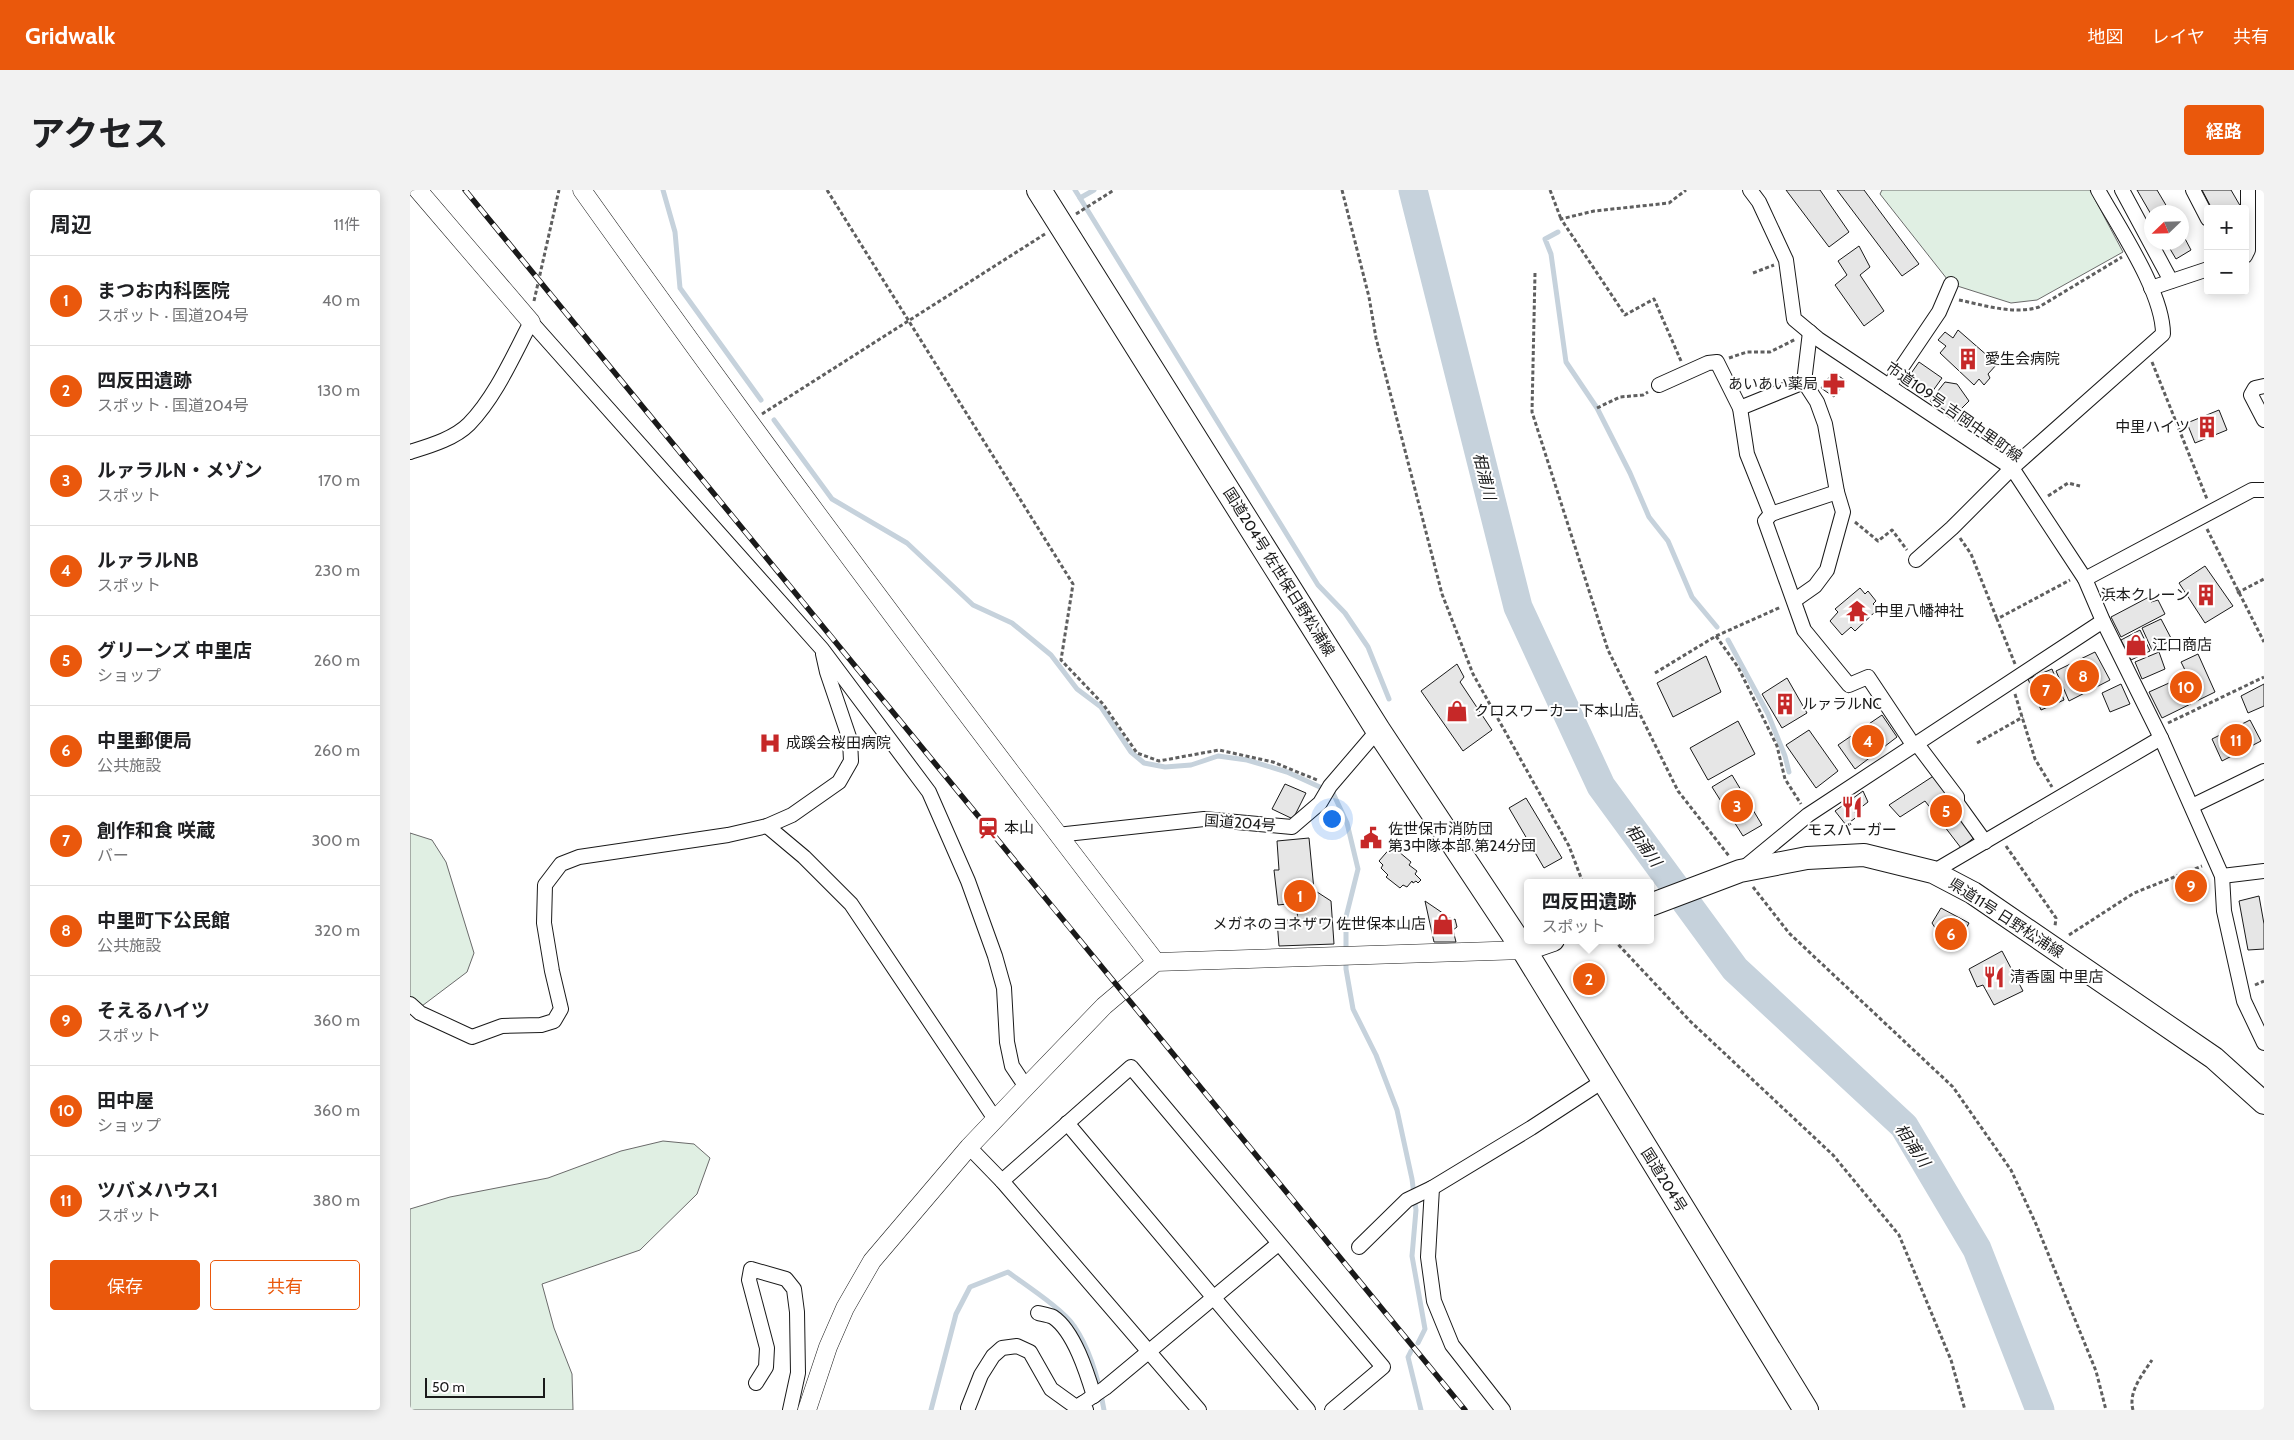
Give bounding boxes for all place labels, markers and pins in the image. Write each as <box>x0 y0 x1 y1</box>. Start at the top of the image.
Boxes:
building icon: 愛生会病院 <box>1955 346 1981 372</box>
place label: 愛生会病院 <box>1985 350 2060 368</box>
pharmacy icon: あいあい薬局 <box>1821 371 1847 397</box>
place label: あいあい薬局 <box>1728 375 1818 393</box>
building icon: 中里ハイツ <box>2194 414 2220 440</box>
place label: 中里ハイツ <box>2115 418 2190 436</box>
building icon: 浜本クレーン <box>2193 582 2219 608</box>
place label: 浜本クレーン <box>2101 586 2190 604</box>
temple icon: 中里八幡神社 <box>1844 598 1870 624</box>
place label: 中里八幡神社 <box>1874 602 1964 620</box>
shop icon: 江口商店 <box>2123 632 2149 658</box>
place label: 江口商店 <box>2152 636 2212 654</box>
pin: 8 <box>2067 657 2099 695</box>
pin: 10 <box>2170 668 2202 706</box>
pin: 7 <box>2030 671 2062 709</box>
building icon: ルァラルNC <box>1772 691 1798 717</box>
place label: ルァラルNC <box>1802 695 1882 713</box>
shop icon: クロスワーカー下本山店 <box>1444 698 1470 724</box>
place label: クロスワーカー下本山店 <box>1474 702 1639 720</box>
pin: 11 <box>2220 721 2252 759</box>
pin: 4 <box>1852 722 1884 760</box>
hospital icon: 成蹊会桜田病院 <box>757 730 783 756</box>
place label: 成蹊会桜田病院 <box>786 734 891 752</box>
pin: 3 <box>1721 787 1753 825</box>
pin: 5 <box>1930 792 1962 830</box>
restaurant icon: モスバーガー <box>1839 794 1865 820</box>
station icon: 本山 <box>975 815 1001 841</box>
place label: 本山 <box>1004 819 1034 837</box>
place label: 佐世保市消防団 第3中隊本部 第24分団 <box>1388 820 1536 855</box>
place label: モスバーガー <box>1807 821 1897 839</box>
public building icon: 佐世保市消防団 第3中隊本部 第24分団 <box>1358 825 1384 851</box>
pin: 9 <box>2175 867 2207 905</box>
pin: 1 <box>1284 877 1316 915</box>
shop icon: メガネのヨネザワ 佐世保本山店 <box>1430 911 1456 937</box>
place label: メガネのヨネザワ 佐世保本山店 <box>1213 915 1426 933</box>
pin: 6 <box>1935 915 1967 953</box>
pin: 2 <box>1573 960 1605 998</box>
restaurant icon: 清香園 中里店 <box>1981 964 2007 990</box>
place label: 清香園 中里店 <box>2010 968 2103 986</box>

